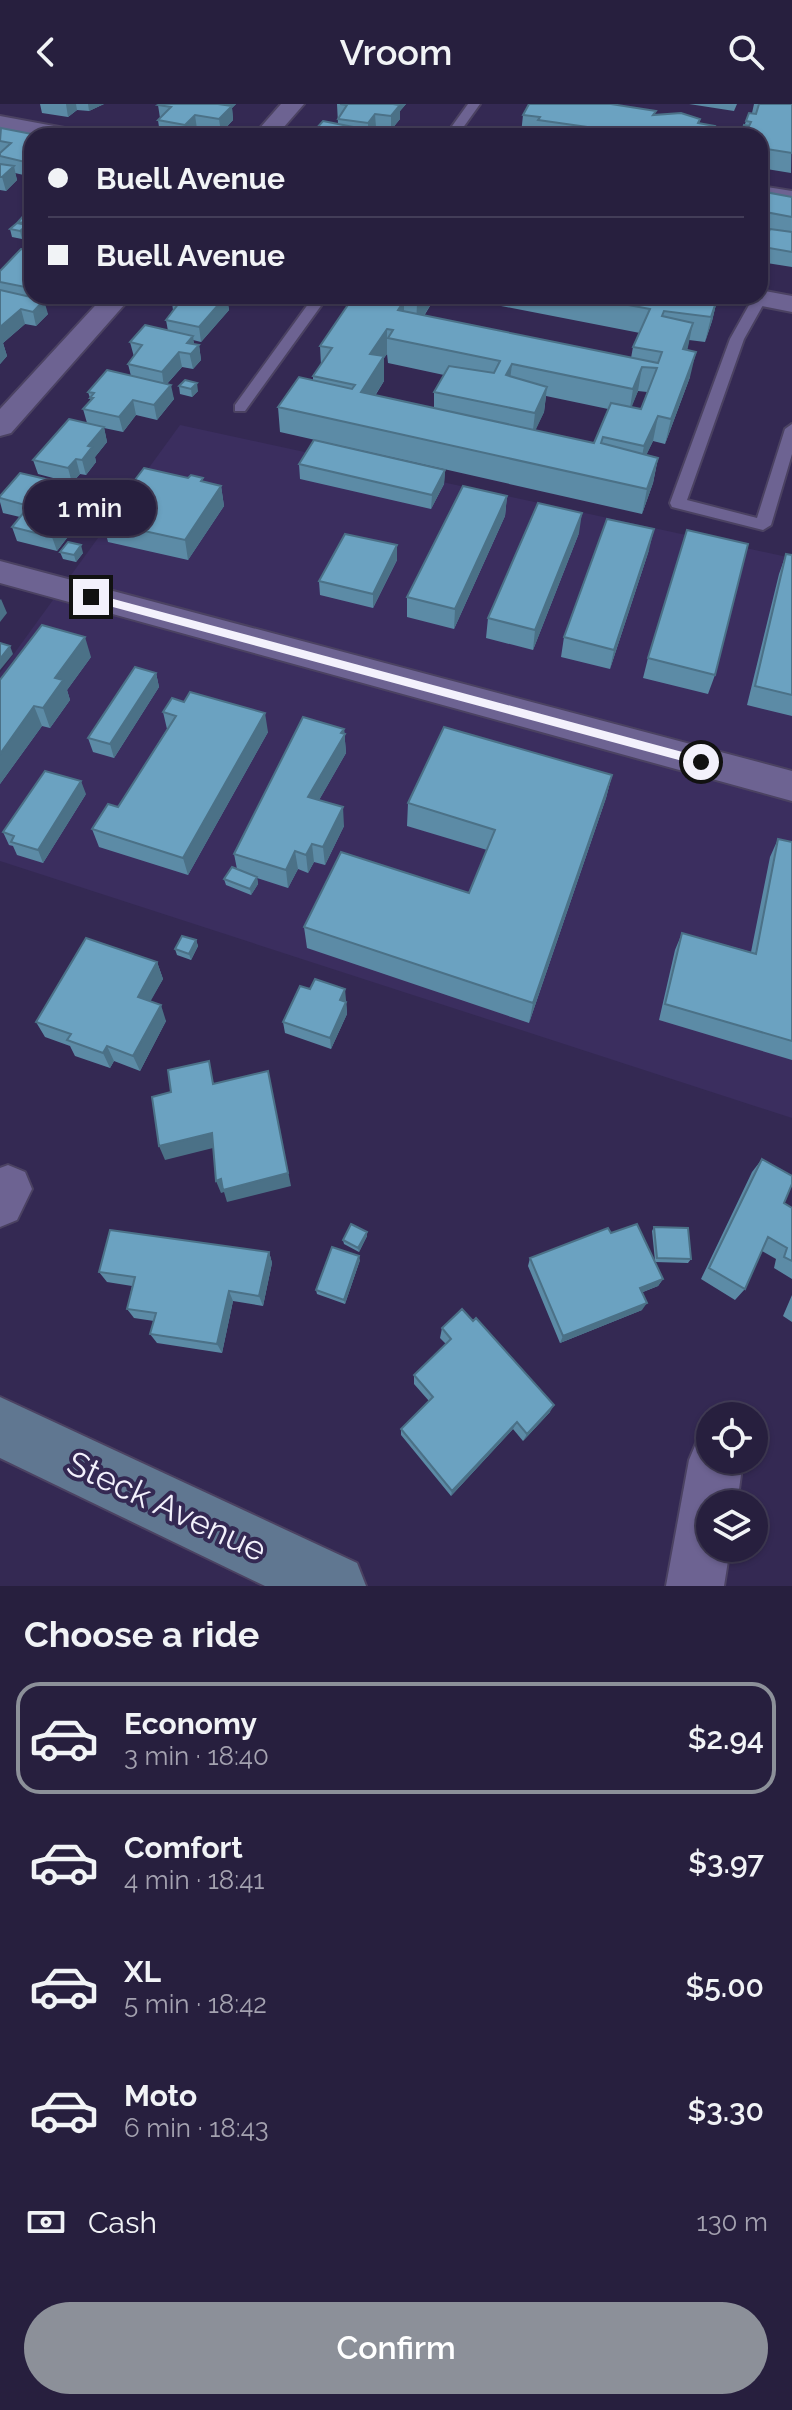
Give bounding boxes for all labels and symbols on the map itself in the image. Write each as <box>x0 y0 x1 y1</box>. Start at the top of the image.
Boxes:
callout: 1 min <box>25 481 157 537</box>
route end <box>73 579 109 615</box>
route start <box>683 744 719 780</box>
street label: Steck Avenue <box>61 1442 273 1570</box>

